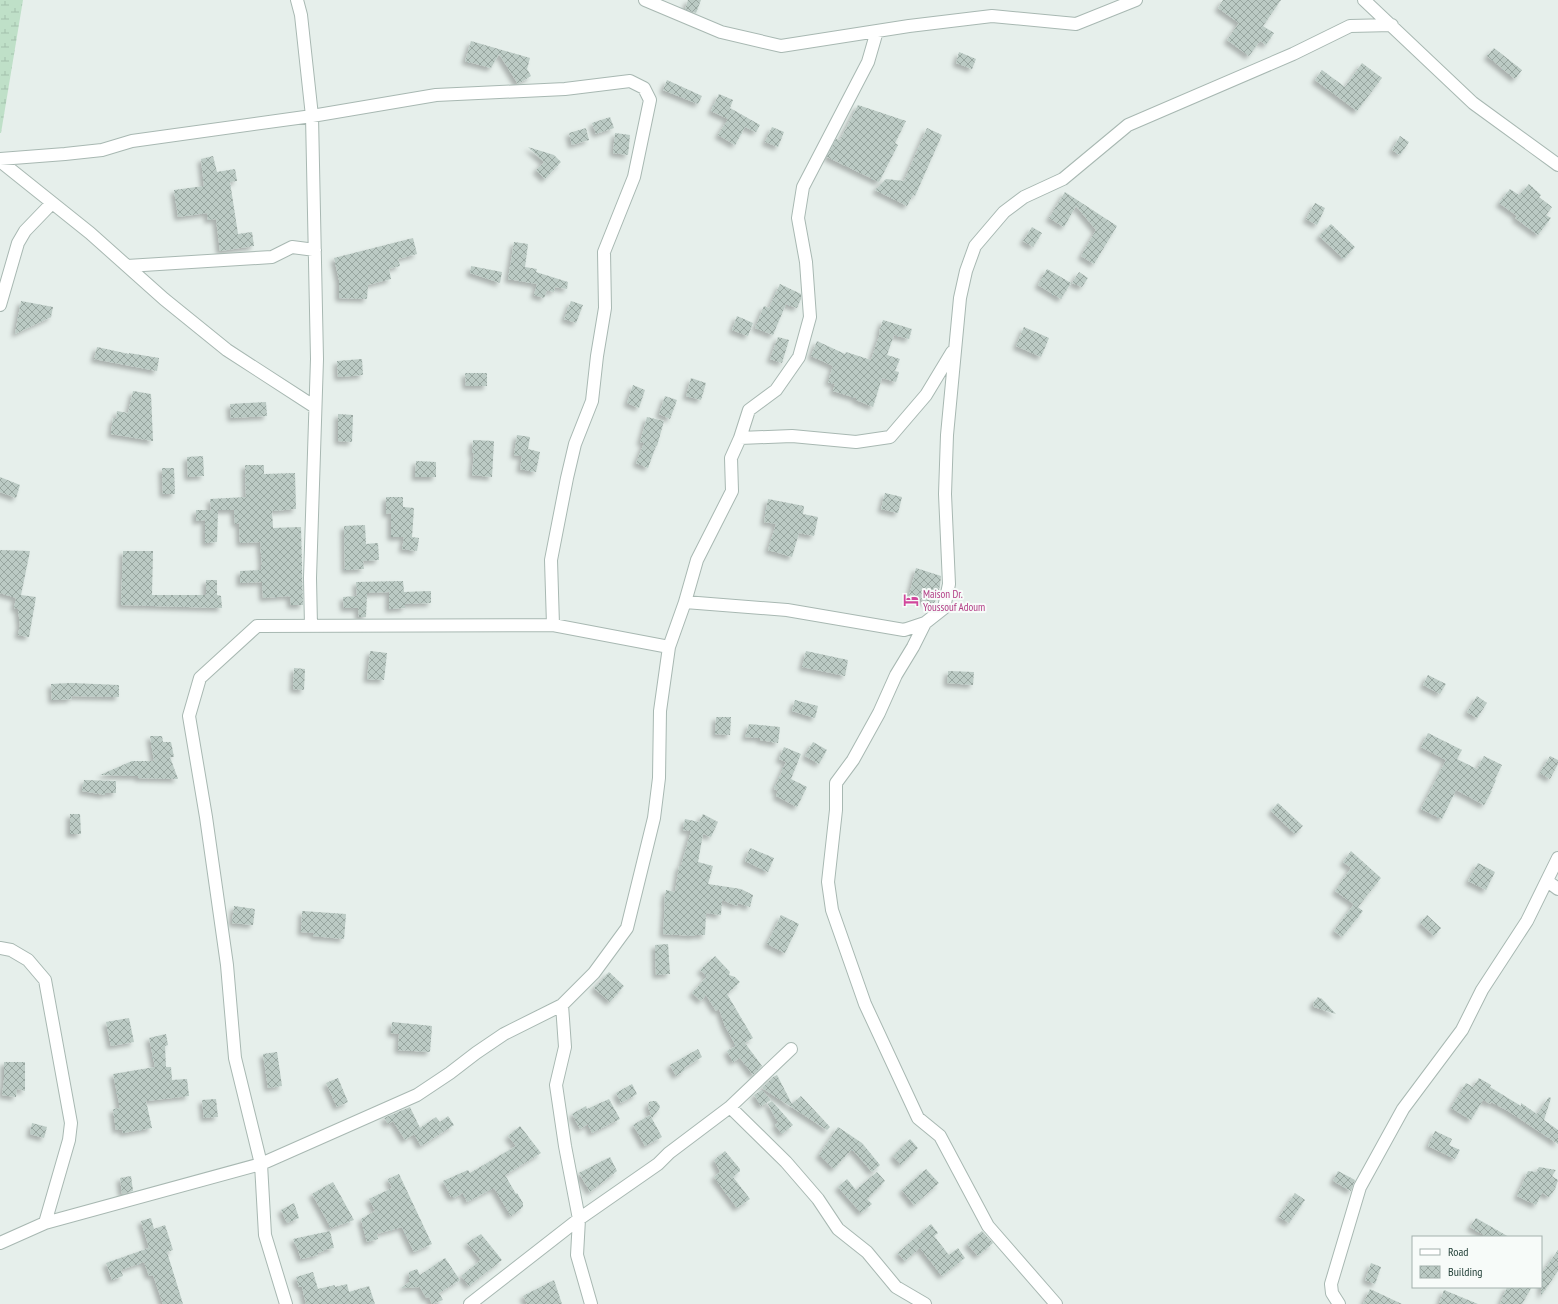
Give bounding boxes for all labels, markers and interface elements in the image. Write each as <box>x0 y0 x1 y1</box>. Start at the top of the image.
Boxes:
place label: Maison Dr. Youssouf Adoum <box>923 587 985 614</box>
hotel icon: Maison Dr. Youssouf Adoum <box>902 591 920 609</box>
legend <box>1412 1236 1542 1288</box>
text: Road <box>1448 1244 1468 1259</box>
text: Building <box>1448 1264 1483 1279</box>

